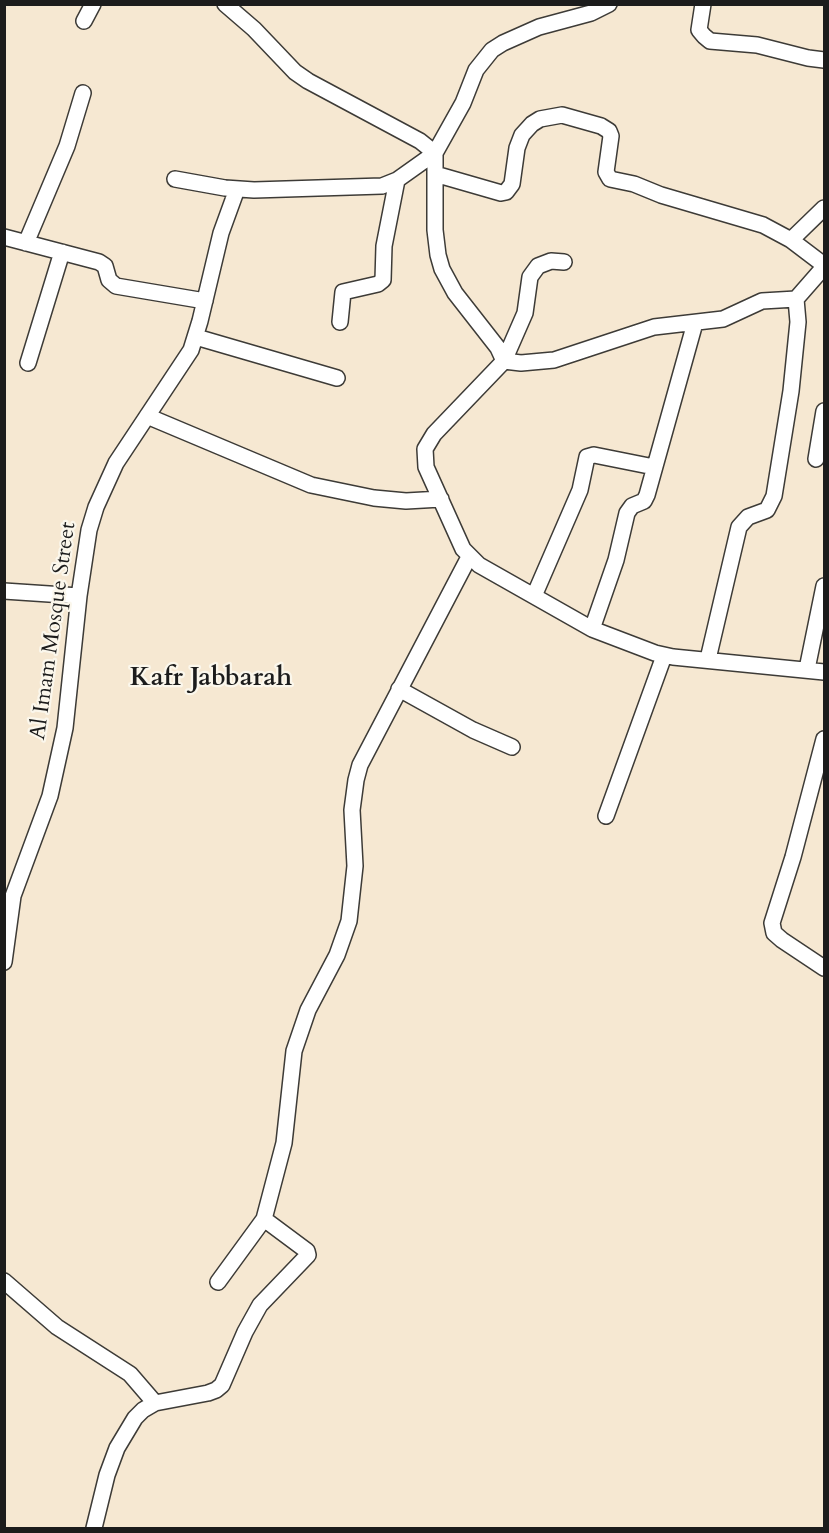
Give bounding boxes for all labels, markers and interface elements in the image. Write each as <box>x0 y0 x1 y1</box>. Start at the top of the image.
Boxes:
street label: Al Imam Mosque Street <box>26 520 82 742</box>
district label: Kafr Jabbarah <box>130 663 292 695</box>

